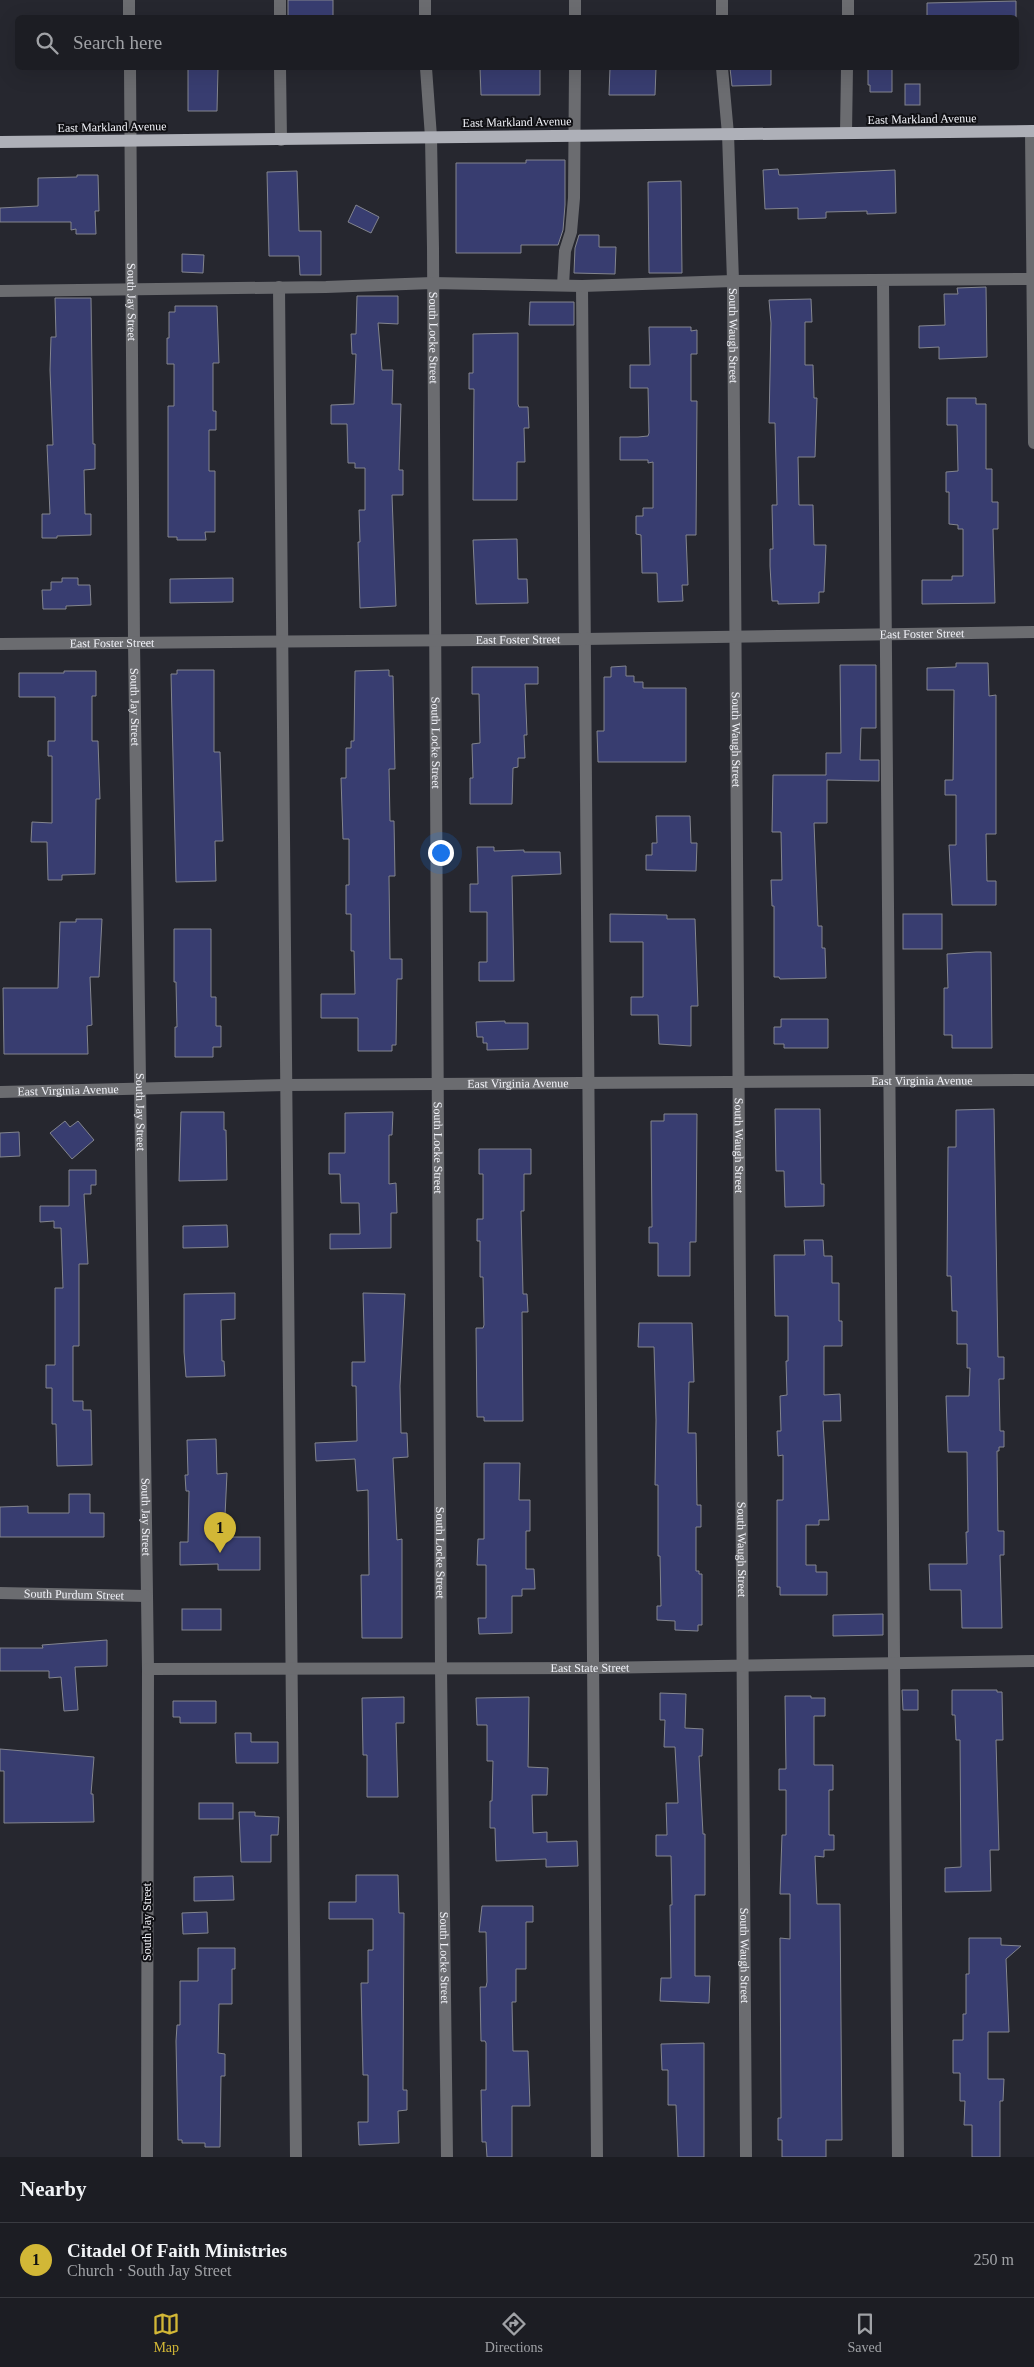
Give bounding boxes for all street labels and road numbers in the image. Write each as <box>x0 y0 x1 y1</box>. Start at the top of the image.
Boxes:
street label: East Markland Avenue <box>867 111 977 127</box>
street label: East Markland Avenue <box>462 114 572 130</box>
street label: East Markland Avenue <box>57 119 167 135</box>
street label: South Jay Street <box>124 263 139 342</box>
street label: South Waugh Street <box>726 288 741 384</box>
street label: South Locke Street <box>426 292 441 385</box>
street label: East Foster Street <box>879 626 965 641</box>
street label: East Foster Street <box>476 632 561 647</box>
street label: East Foster Street <box>70 636 155 650</box>
street label: South Jay Street <box>127 668 142 747</box>
street label: South Waugh Street <box>729 692 744 788</box>
street label: South Locke Street <box>429 697 443 790</box>
street label: South Jay Street <box>133 1073 148 1152</box>
street label: East Virginia Avenue <box>871 1073 973 1088</box>
street label: East Virginia Avenue <box>467 1076 569 1091</box>
street label: East Virginia Avenue <box>17 1082 119 1099</box>
street label: South Waugh Street <box>732 1098 746 1194</box>
street label: South Locke Street <box>431 1102 445 1195</box>
street label: South Jay Street <box>138 1478 153 1557</box>
street label: South Waugh Street <box>734 1502 749 1598</box>
street label: South Locke Street <box>433 1507 448 1600</box>
street label: South Purdum Street <box>24 1586 125 1603</box>
street label: East State Street <box>551 1660 630 1675</box>
street label: South Jay Street <box>140 1882 154 1961</box>
street label: South Waugh Street <box>737 1908 752 2004</box>
street label: South Locke Street <box>437 1912 452 2005</box>

